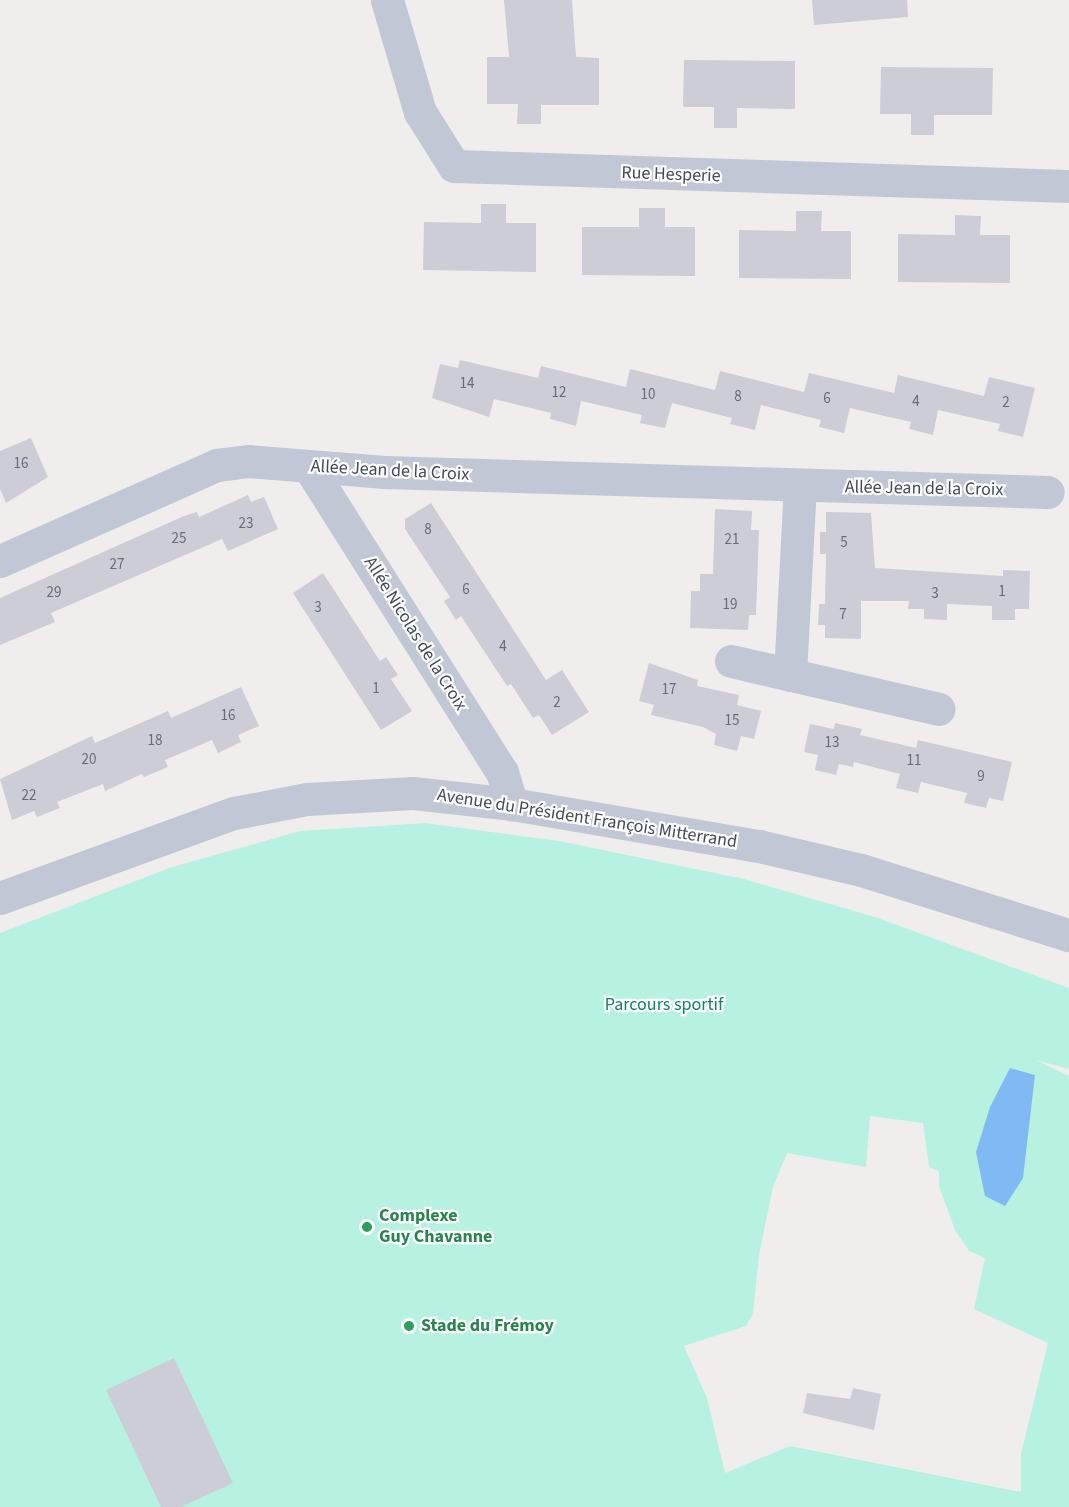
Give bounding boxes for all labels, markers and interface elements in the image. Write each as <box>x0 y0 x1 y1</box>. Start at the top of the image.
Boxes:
street label: Rue Hesperie <box>621 162 721 188</box>
house number: 14 <box>460 375 474 393</box>
house number: 12 <box>552 384 566 402</box>
house number: 10 <box>641 386 655 404</box>
house number: 8 <box>734 388 742 406</box>
house number: 6 <box>823 390 831 408</box>
house number: 4 <box>912 393 920 411</box>
house number: 2 <box>1002 394 1010 412</box>
house number: 16 <box>14 455 28 473</box>
street label: Allée Jean de la Croix <box>310 456 470 486</box>
street label: Allée Jean de la Croix <box>845 477 1003 501</box>
house number: 23 <box>239 515 253 533</box>
house number: 8 <box>424 521 432 539</box>
house number: 25 <box>172 530 186 548</box>
house number: 21 <box>725 531 739 549</box>
house number: 5 <box>840 534 848 552</box>
street label: Allée Nicolas de la Croix <box>359 553 471 715</box>
house number: 27 <box>110 556 124 574</box>
house number: 6 <box>462 581 470 599</box>
house number: 1 <box>998 583 1006 601</box>
house number: 29 <box>47 584 61 602</box>
house number: 3 <box>931 585 939 603</box>
house number: 19 <box>723 596 737 614</box>
house number: 3 <box>314 599 322 617</box>
house number: 7 <box>839 606 847 624</box>
house number: 4 <box>499 638 507 656</box>
house number: 1 <box>372 680 380 698</box>
house number: 17 <box>662 681 676 699</box>
house number: 2 <box>553 694 561 712</box>
house number: 16 <box>221 707 235 725</box>
house number: 15 <box>725 712 739 730</box>
house number: 18 <box>148 732 162 750</box>
house number: 13 <box>825 734 839 752</box>
house number: 20 <box>82 751 96 769</box>
house number: 11 <box>907 752 921 770</box>
house number: 9 <box>977 768 985 786</box>
street label: Avenue du Président François Mitterrand <box>435 785 739 853</box>
house number: 22 <box>22 787 36 805</box>
park label: Parcours sportif <box>605 994 723 1016</box>
place label: Complexe Guy Chavanne <box>379 1206 492 1248</box>
marker: Complexe Guy Chavanne <box>360 1220 374 1234</box>
place label: Stade du Frémoy <box>421 1315 554 1337</box>
marker: Stade du Frémoy <box>402 1319 416 1333</box>

